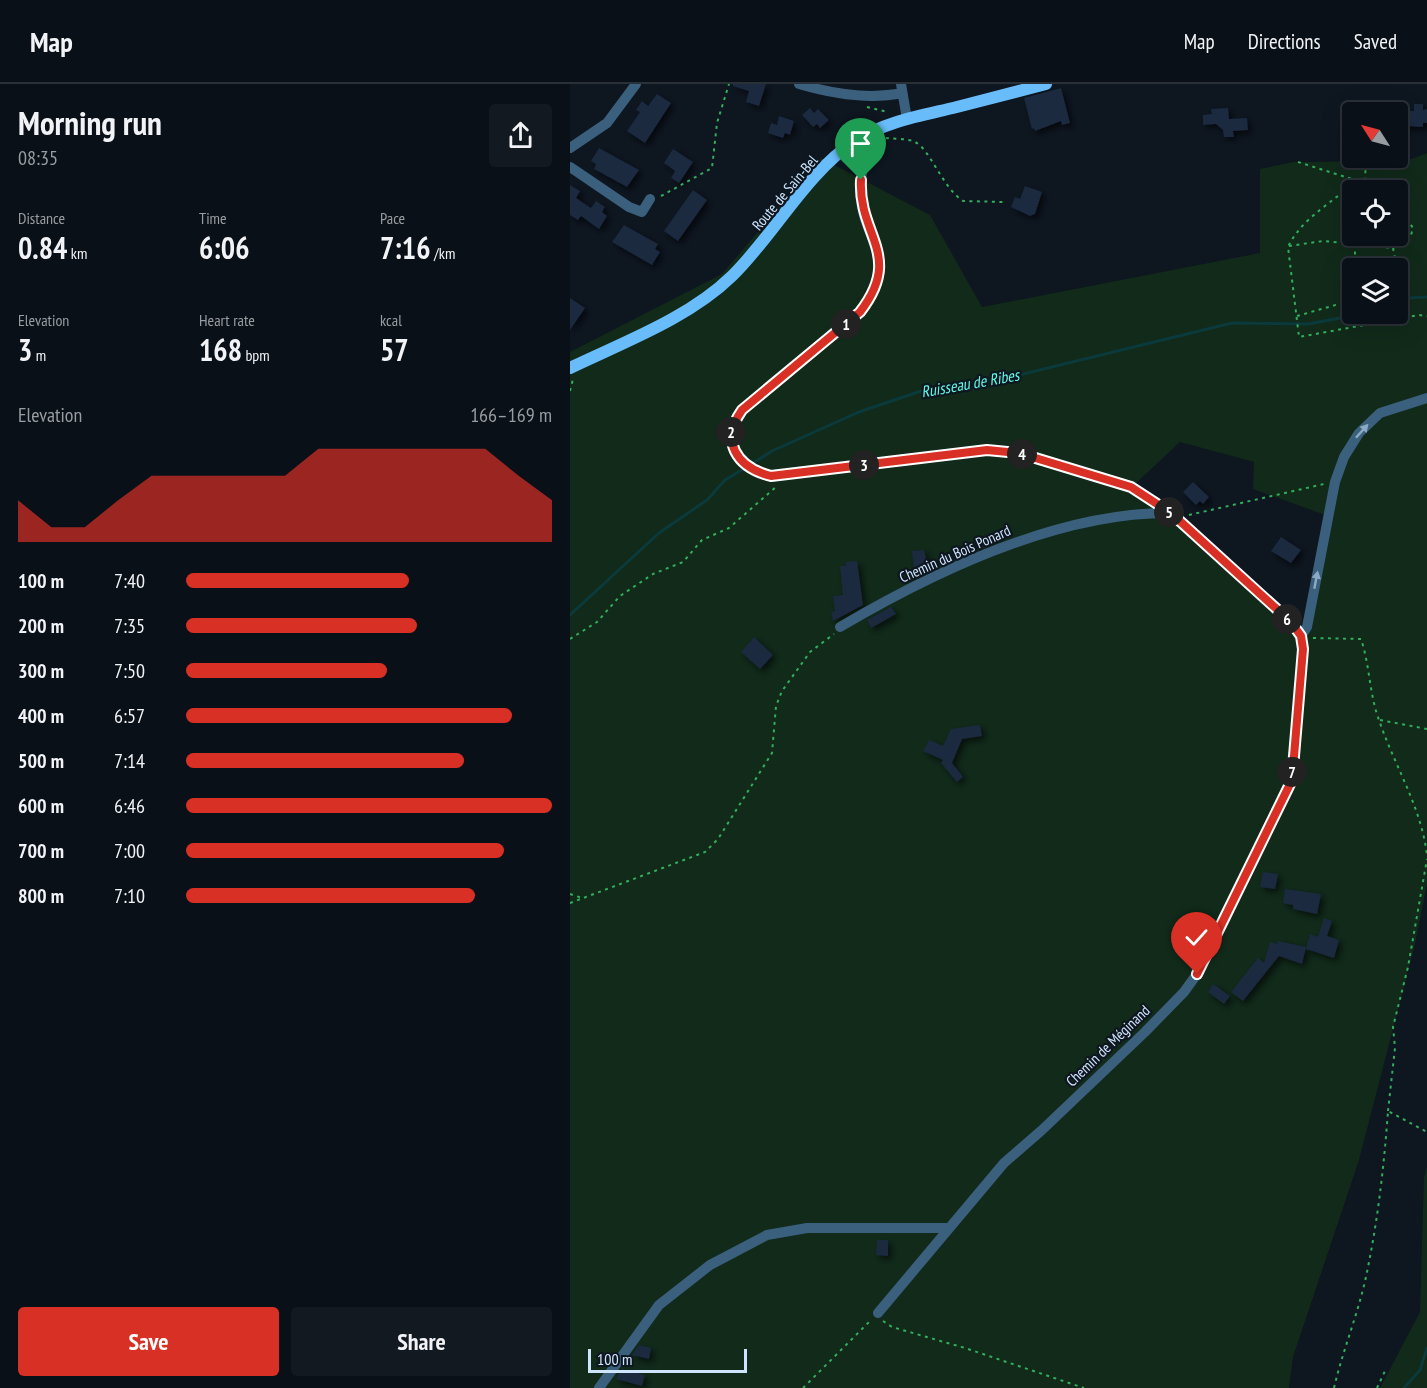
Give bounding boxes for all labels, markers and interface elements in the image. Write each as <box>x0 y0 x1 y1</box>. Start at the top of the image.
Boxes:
text: Map <box>30 23 73 60</box>
text: Map <box>1184 28 1215 55</box>
text: Directions <box>1248 28 1321 55</box>
text: Saved <box>1354 28 1397 55</box>
text: Morning run <box>18 101 162 144</box>
north arrow <box>1342 102 1408 168</box>
map controls <box>1342 102 1408 324</box>
button: share <box>489 104 552 167</box>
pin <box>835 118 886 180</box>
icon: arrive <box>844 127 877 160</box>
text: 08:35 <box>18 145 58 171</box>
street label: Route de Sain-Bel <box>748 151 822 234</box>
button: locate <box>1342 180 1408 246</box>
text: Distance <box>18 208 65 228</box>
text: Time <box>199 208 227 228</box>
text: Pace <box>380 208 405 228</box>
text: 0.84 <box>18 228 67 267</box>
text: 6:06 <box>199 228 250 267</box>
text: 7:16 <box>380 228 431 267</box>
text: km <box>67 243 87 263</box>
text: /km <box>431 243 455 263</box>
button: layers <box>1342 258 1408 324</box>
pin: 1 <box>831 309 861 339</box>
text: Elevation <box>18 310 69 330</box>
text: Heart rate <box>199 310 255 330</box>
text: kcal <box>380 310 402 330</box>
text: 1 <box>842 314 850 334</box>
text: 3 <box>18 330 32 369</box>
text: 168 <box>199 330 242 369</box>
text: 57 <box>380 330 409 369</box>
text: m <box>32 345 46 365</box>
text: bpm <box>242 345 270 365</box>
water label: Ruisseau de Ribes <box>919 364 1022 401</box>
text: Elevation <box>18 402 82 428</box>
text: 166–169 m <box>470 402 552 428</box>
pin: 2 <box>716 417 746 447</box>
text: 2 <box>727 422 735 442</box>
one-way arrow <box>1355 423 1369 438</box>
pin: 4 <box>1007 439 1037 469</box>
text: 4 <box>1018 444 1026 464</box>
pin: 3 <box>849 450 879 480</box>
text: 3 <box>860 455 868 475</box>
pin: 5 <box>1154 497 1184 527</box>
text: 5 <box>1165 502 1173 522</box>
street label: Chemin du Bois Ponard <box>896 521 1013 587</box>
text: 100 m <box>18 568 64 594</box>
text: 7:40 <box>114 568 145 594</box>
one-way arrow <box>1312 570 1321 589</box>
pin: 6 <box>1272 604 1302 634</box>
text: 6 <box>1283 609 1291 629</box>
text: 200 m <box>18 613 64 639</box>
text: 7:35 <box>114 613 145 639</box>
text: 300 m <box>18 658 64 684</box>
text: 7:50 <box>114 658 145 684</box>
text: 400 m <box>18 703 64 729</box>
text: 6:57 <box>114 703 145 729</box>
text: 500 m <box>18 748 64 774</box>
text: 7:14 <box>114 748 145 774</box>
pin: 7 <box>1277 757 1307 787</box>
text: 7 <box>1288 762 1296 782</box>
text: 600 m <box>18 793 64 819</box>
text: 6:46 <box>114 793 145 819</box>
text: 700 m <box>18 838 64 864</box>
text: 7:00 <box>114 838 145 864</box>
text: 800 m <box>18 883 64 909</box>
text: 7:10 <box>114 883 145 909</box>
pin <box>1171 912 1222 974</box>
icon: check <box>1180 921 1213 954</box>
street label: Chemin de Méginand <box>1062 1001 1154 1090</box>
button: Save <box>18 1307 279 1376</box>
button: Share <box>291 1307 552 1376</box>
scale bar <box>588 1346 747 1374</box>
text: 100 m <box>597 1349 632 1369</box>

